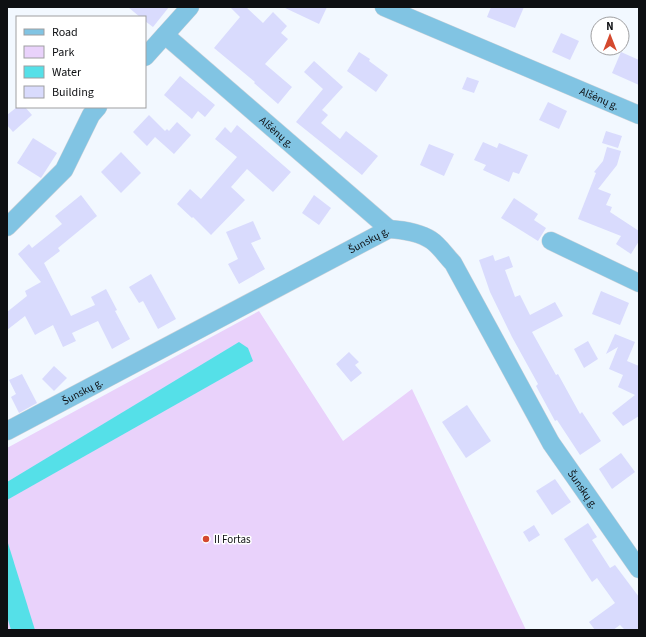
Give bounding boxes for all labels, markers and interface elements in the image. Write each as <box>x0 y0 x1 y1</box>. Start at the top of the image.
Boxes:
legend <box>16 16 146 108</box>
north arrow <box>590 16 630 56</box>
text: N <box>606 19 614 34</box>
text: Road <box>52 24 78 41</box>
text: Park <box>52 44 74 61</box>
text: Water <box>52 64 82 81</box>
street label: Alšėnų g. <box>577 83 622 113</box>
text: Building <box>52 84 94 101</box>
street label: Alšėnų g. <box>256 113 298 151</box>
street label: Šunskų g. <box>345 223 392 257</box>
street label: Šunskų g. <box>59 374 105 408</box>
street label: Šunskų g. <box>564 467 602 512</box>
place label: II Fortas <box>214 532 251 547</box>
marker: II Fortas <box>201 534 211 544</box>

